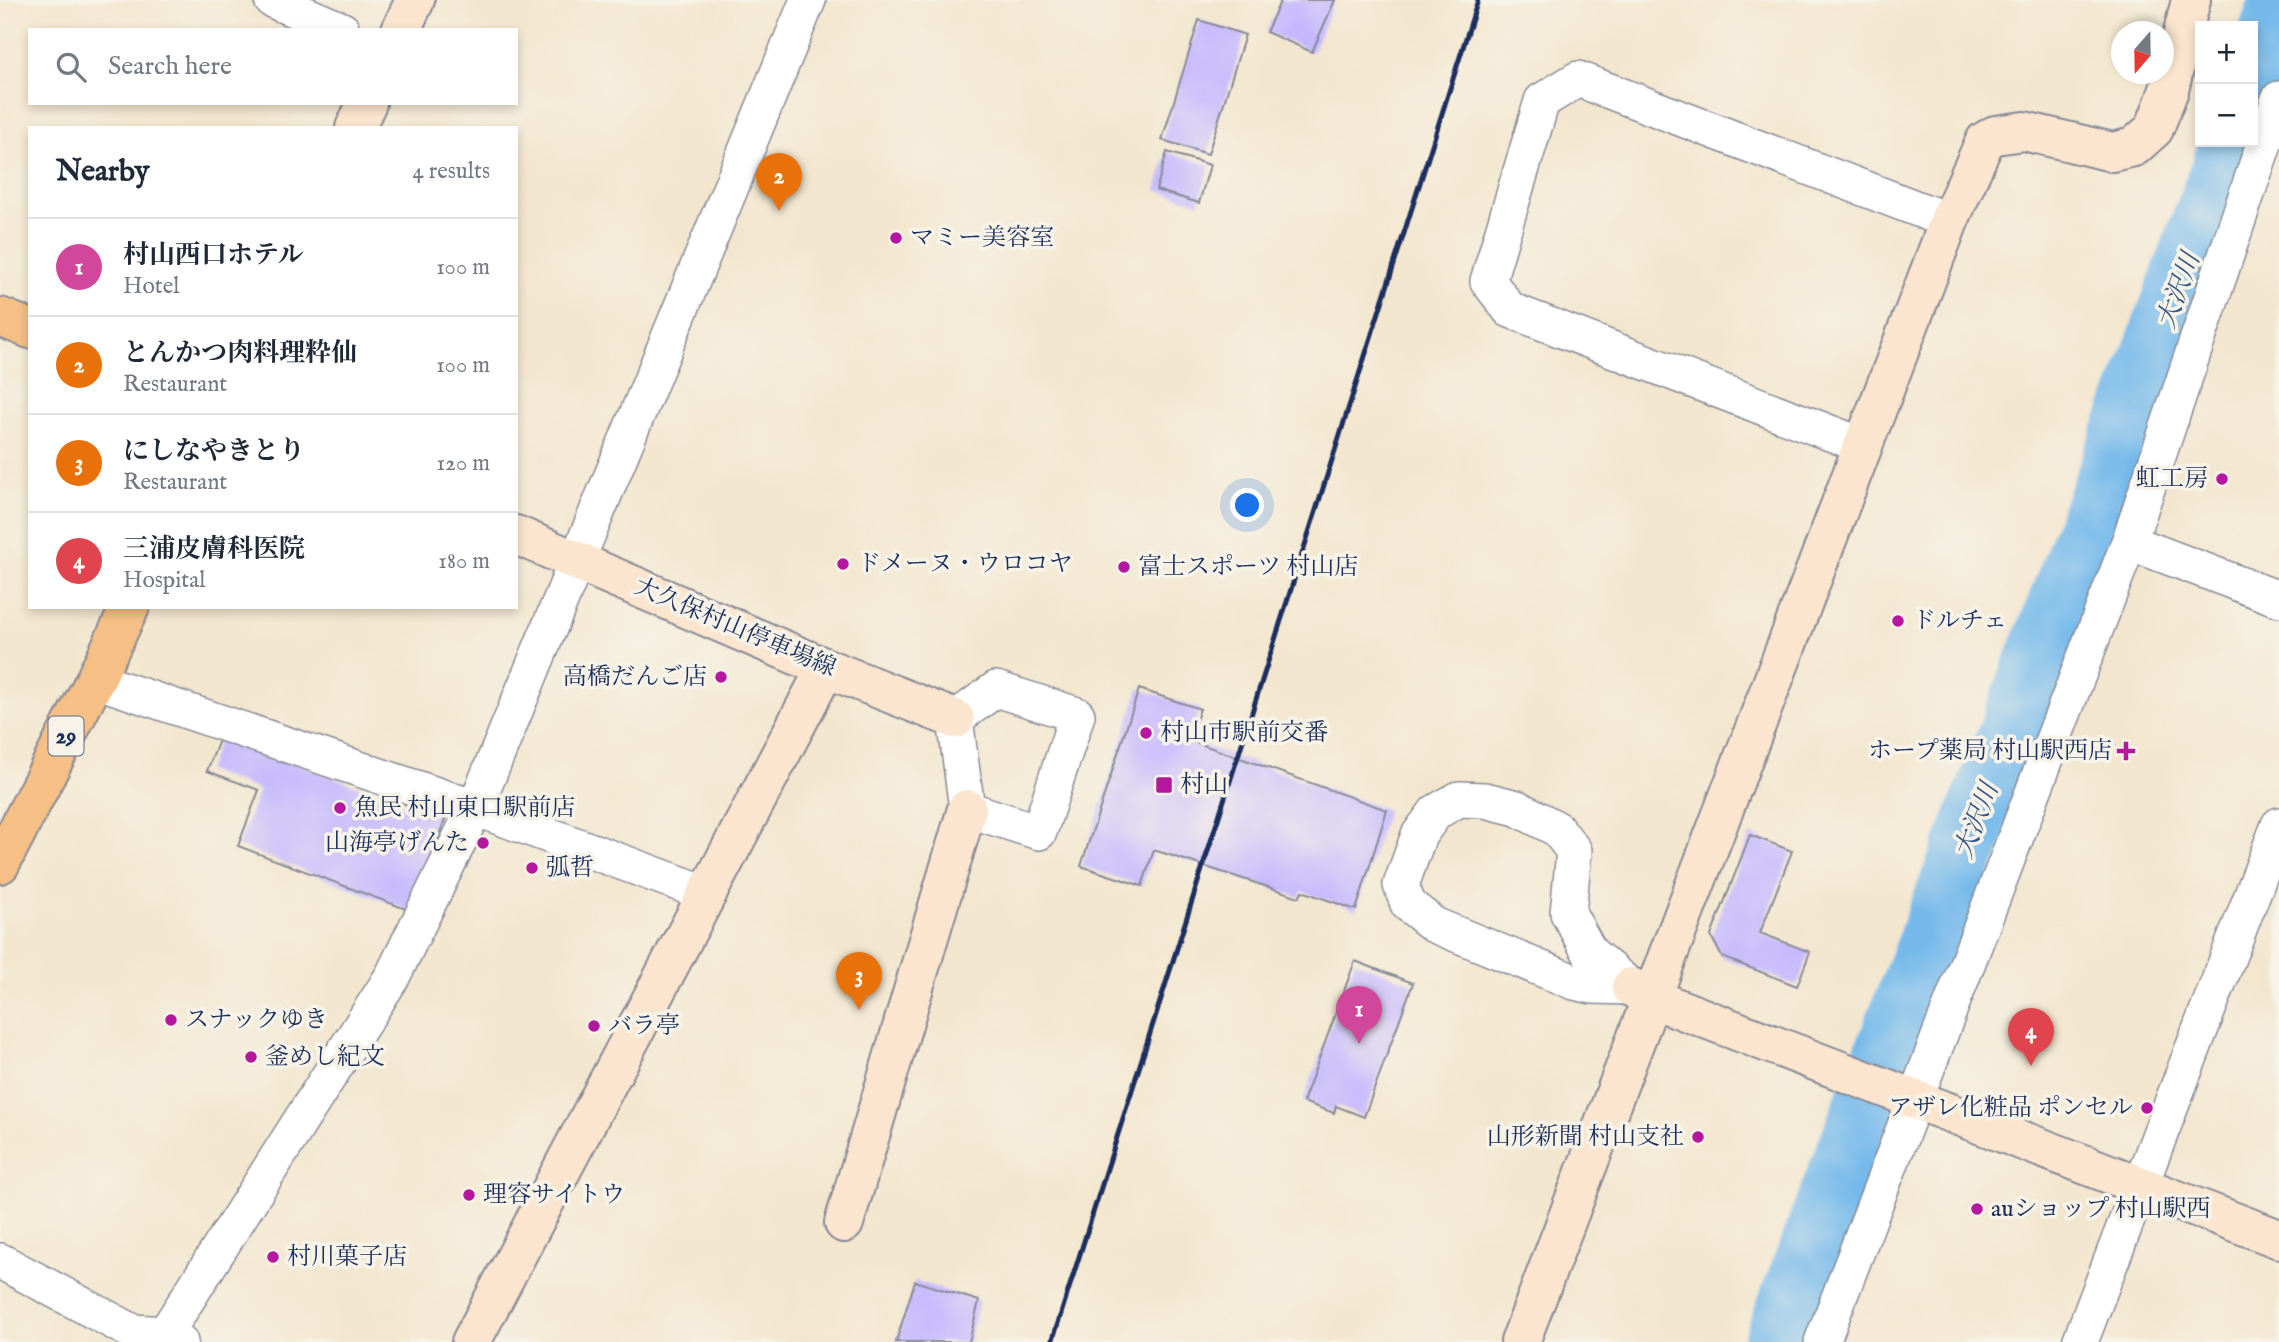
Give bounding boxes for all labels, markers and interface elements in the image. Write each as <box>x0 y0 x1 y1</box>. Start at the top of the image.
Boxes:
north arrow <box>2111 21 2174 84</box>
map controls <box>2195 21 2258 147</box>
button: + <box>2195 21 2258 84</box>
search box <box>28 28 518 105</box>
icon: search <box>52 48 90 86</box>
text: Search here <box>108 50 232 83</box>
button: − <box>2195 84 2258 147</box>
text: Nearby <box>56 153 149 191</box>
pin: 2 <box>756 153 802 211</box>
text: 4 results <box>412 157 490 186</box>
place label: マミー美容室 <box>910 223 1054 254</box>
marker: マミー美容室 <box>888 230 904 246</box>
text: 村山西口ホテル <box>123 239 304 272</box>
water label: 大沢川 <box>2150 246 2209 333</box>
text: 1 <box>75 253 83 282</box>
text: 100 m <box>436 253 490 282</box>
text: Hotel <box>123 272 180 301</box>
text: とんかつ肉料理粋仙 <box>123 337 357 370</box>
text: 2 <box>74 351 84 380</box>
text: 100 m <box>436 351 490 380</box>
text: Restaurant <box>123 370 227 399</box>
text: にしなやきとり <box>123 435 305 468</box>
text: 3 <box>75 449 83 478</box>
text: 120 m <box>437 449 490 478</box>
place label: 虹工房 <box>2136 464 2208 495</box>
text: Restaurant <box>123 468 227 497</box>
marker: 虹工房 <box>2214 471 2230 487</box>
your location <box>1230 488 1264 522</box>
text: 三浦皮膚科医院 <box>123 533 305 566</box>
text: 4 <box>73 547 85 576</box>
text: 180 m <box>438 547 490 576</box>
place label: ドメーヌ・ウロコヤ <box>857 549 1073 580</box>
place label: 富士スポーツ 村山店 <box>1138 552 1358 583</box>
marker: ドメーヌ・ウロコヤ <box>835 556 851 572</box>
marker: 富士スポーツ 村山店 <box>1116 559 1132 575</box>
text: Hospital <box>123 566 205 595</box>
street label: 大久保村山停車場線 <box>630 572 840 684</box>
place label: ドルチェ <box>1912 606 2007 637</box>
marker: ドルチェ <box>1890 613 1906 629</box>
place label: 高橋だんご店 <box>563 662 707 693</box>
marker: 高橋だんご店 <box>713 669 729 685</box>
road number: 29 <box>48 716 84 756</box>
place label: 村山市駅前交番 <box>1160 718 1328 749</box>
marker: 村山市駅前交番 <box>1138 725 1154 741</box>
place label: ホープ薬局 村山駅西店 <box>1868 736 2112 767</box>
marker: ホープ薬局 村山駅西店 <box>2118 743 2134 759</box>
place label: 村山 <box>1180 770 1228 801</box>
marker: 村山 <box>1154 775 1174 795</box>
water label: 大沢川 <box>1948 776 2007 863</box>
place label: 魚民 村山東口駅前店 <box>354 793 575 824</box>
marker: 魚民 村山東口駅前店 <box>332 800 348 816</box>
place label: 山海亭げんた <box>325 828 469 859</box>
marker: 山海亭げんた <box>475 835 491 851</box>
place label: 弧哲 <box>546 853 594 884</box>
marker: 弧哲 <box>524 860 540 876</box>
pin: 3 <box>836 952 882 1010</box>
pin: 1 <box>1336 986 1382 1044</box>
place label: スナックゆき <box>185 1005 328 1036</box>
pin: 4 <box>2008 1008 2054 1066</box>
place label: バラ亭 <box>608 1011 680 1042</box>
marker: スナックゆき <box>163 1012 179 1028</box>
marker: バラ亭 <box>586 1018 602 1034</box>
place label: 釜めし紀文 <box>265 1042 385 1073</box>
marker: 釜めし紀文 <box>243 1049 259 1065</box>
place label: アザレ化粧品 ポンセル <box>1888 1093 2133 1124</box>
marker: アザレ化粧品 ポンセル <box>2139 1100 2155 1116</box>
place label: 山形新聞 村山支社 <box>1487 1122 1684 1153</box>
marker: 山形新聞 村山支社 <box>1690 1129 1706 1145</box>
place label: 理容サイトウ <box>483 1180 625 1211</box>
marker: 理容サイトウ <box>461 1187 477 1203</box>
place label: auショップ 村山駅西 <box>1991 1194 2211 1225</box>
marker: auショップ 村山駅西 <box>1969 1201 1985 1217</box>
place label: 村川菓子店 <box>287 1242 407 1273</box>
marker: 村川菓子店 <box>265 1249 281 1265</box>

